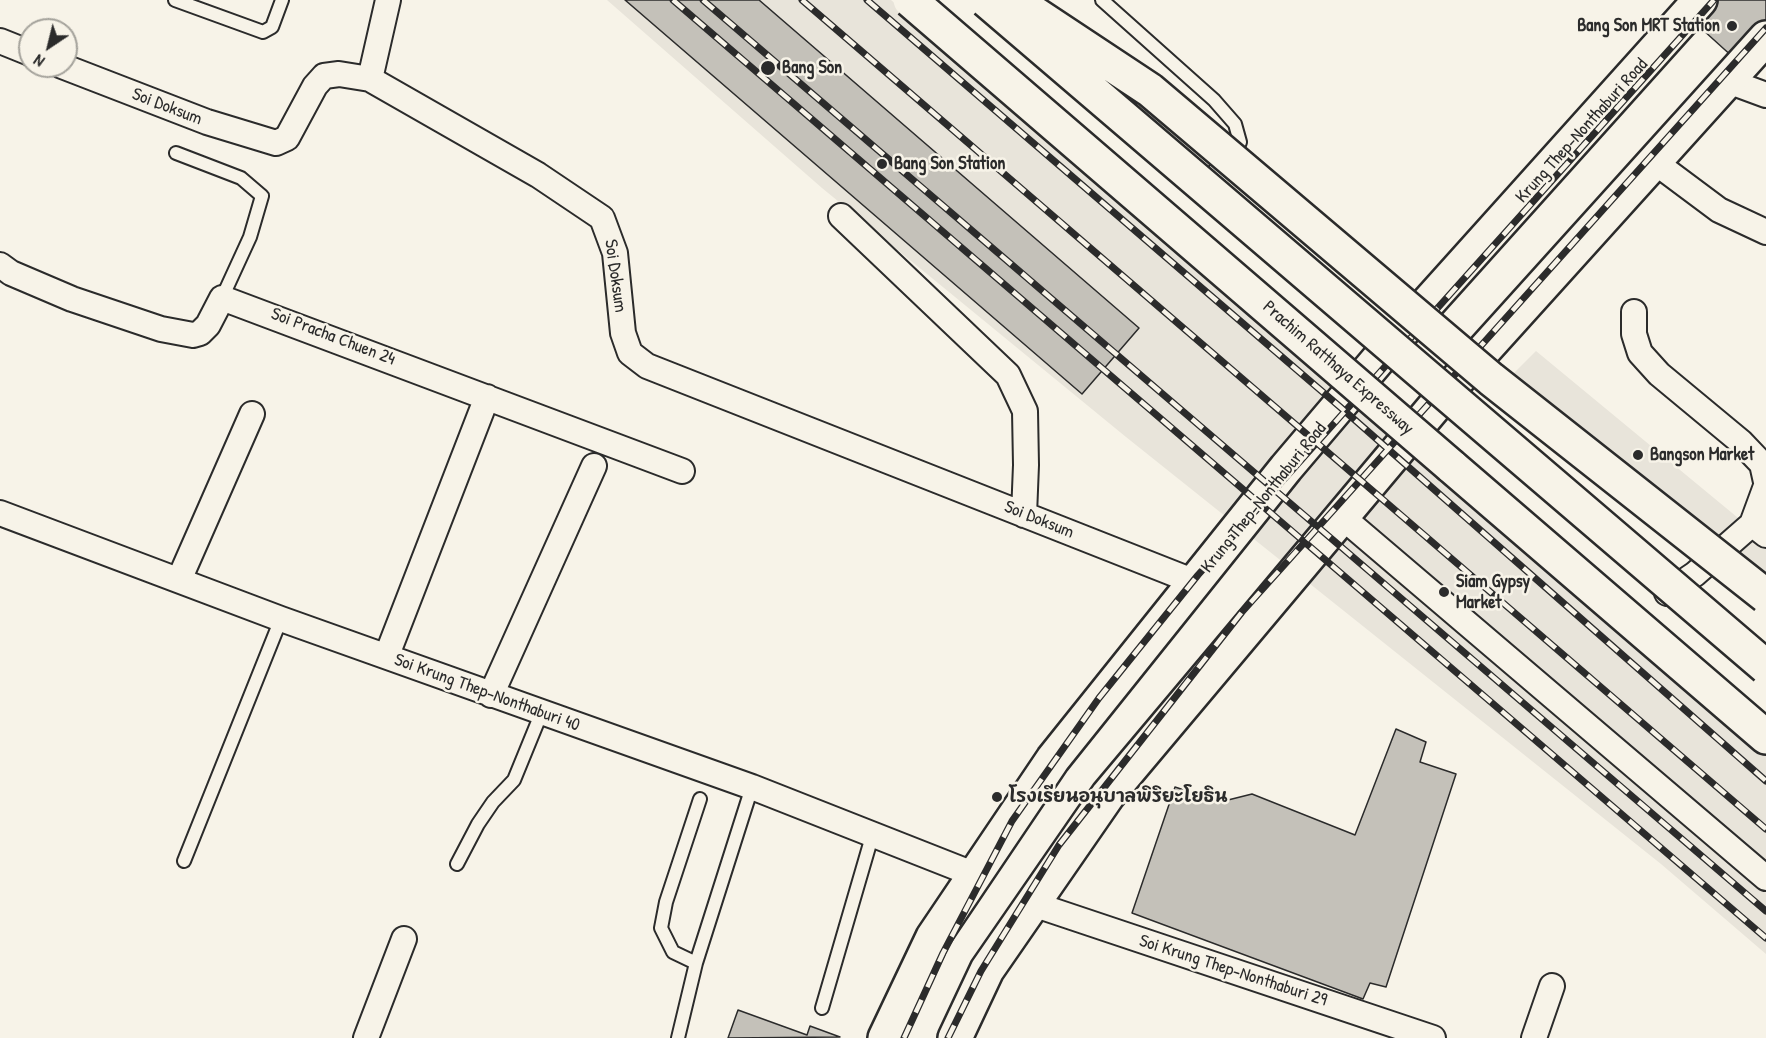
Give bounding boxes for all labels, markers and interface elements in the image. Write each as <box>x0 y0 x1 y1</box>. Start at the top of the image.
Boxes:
place label: Bang Son MRT Station <box>1577 15 1720 37</box>
north arrow <box>18 18 78 78</box>
marker: Bang Son MRT Station <box>1725 19 1739 33</box>
text: N <box>29 50 49 73</box>
street label: Krung Thep-Nonthaburi Road <box>1511 54 1653 208</box>
place label: Bang Son <box>782 57 842 79</box>
marker: Bang Son <box>759 59 777 77</box>
street label: Soi Doksum <box>129 84 205 130</box>
place label: Bang Son Station <box>894 153 1005 175</box>
marker: Bang Son Station <box>875 157 889 171</box>
street label: Soi Doksum <box>599 238 631 314</box>
street label: Prachim Ratthaya Expressway <box>1258 296 1418 440</box>
street label: Soi Pracha Chuen 24 <box>268 303 398 371</box>
street label: Krung Thep-Nonthaburi Road <box>1197 419 1331 577</box>
place label: Bangson Market <box>1650 444 1754 466</box>
marker: Bangson Market <box>1631 448 1645 462</box>
street label: Soi Doksum <box>1001 496 1077 544</box>
place label: Siam Gypsy Market <box>1456 571 1530 614</box>
marker: Siam Gypsy Market <box>1437 585 1451 599</box>
street label: Soi Krung Thep-Nonthaburi 40 <box>391 649 583 737</box>
place label: โรงเรียนอนุบาลพิริยะโยธิน <box>1009 786 1227 808</box>
marker: โรงเรียนอนุบาลพิริยะโยธิน <box>990 790 1004 804</box>
street label: Soi Krung Thep-Nonthaburi 29 <box>1136 930 1330 1012</box>

